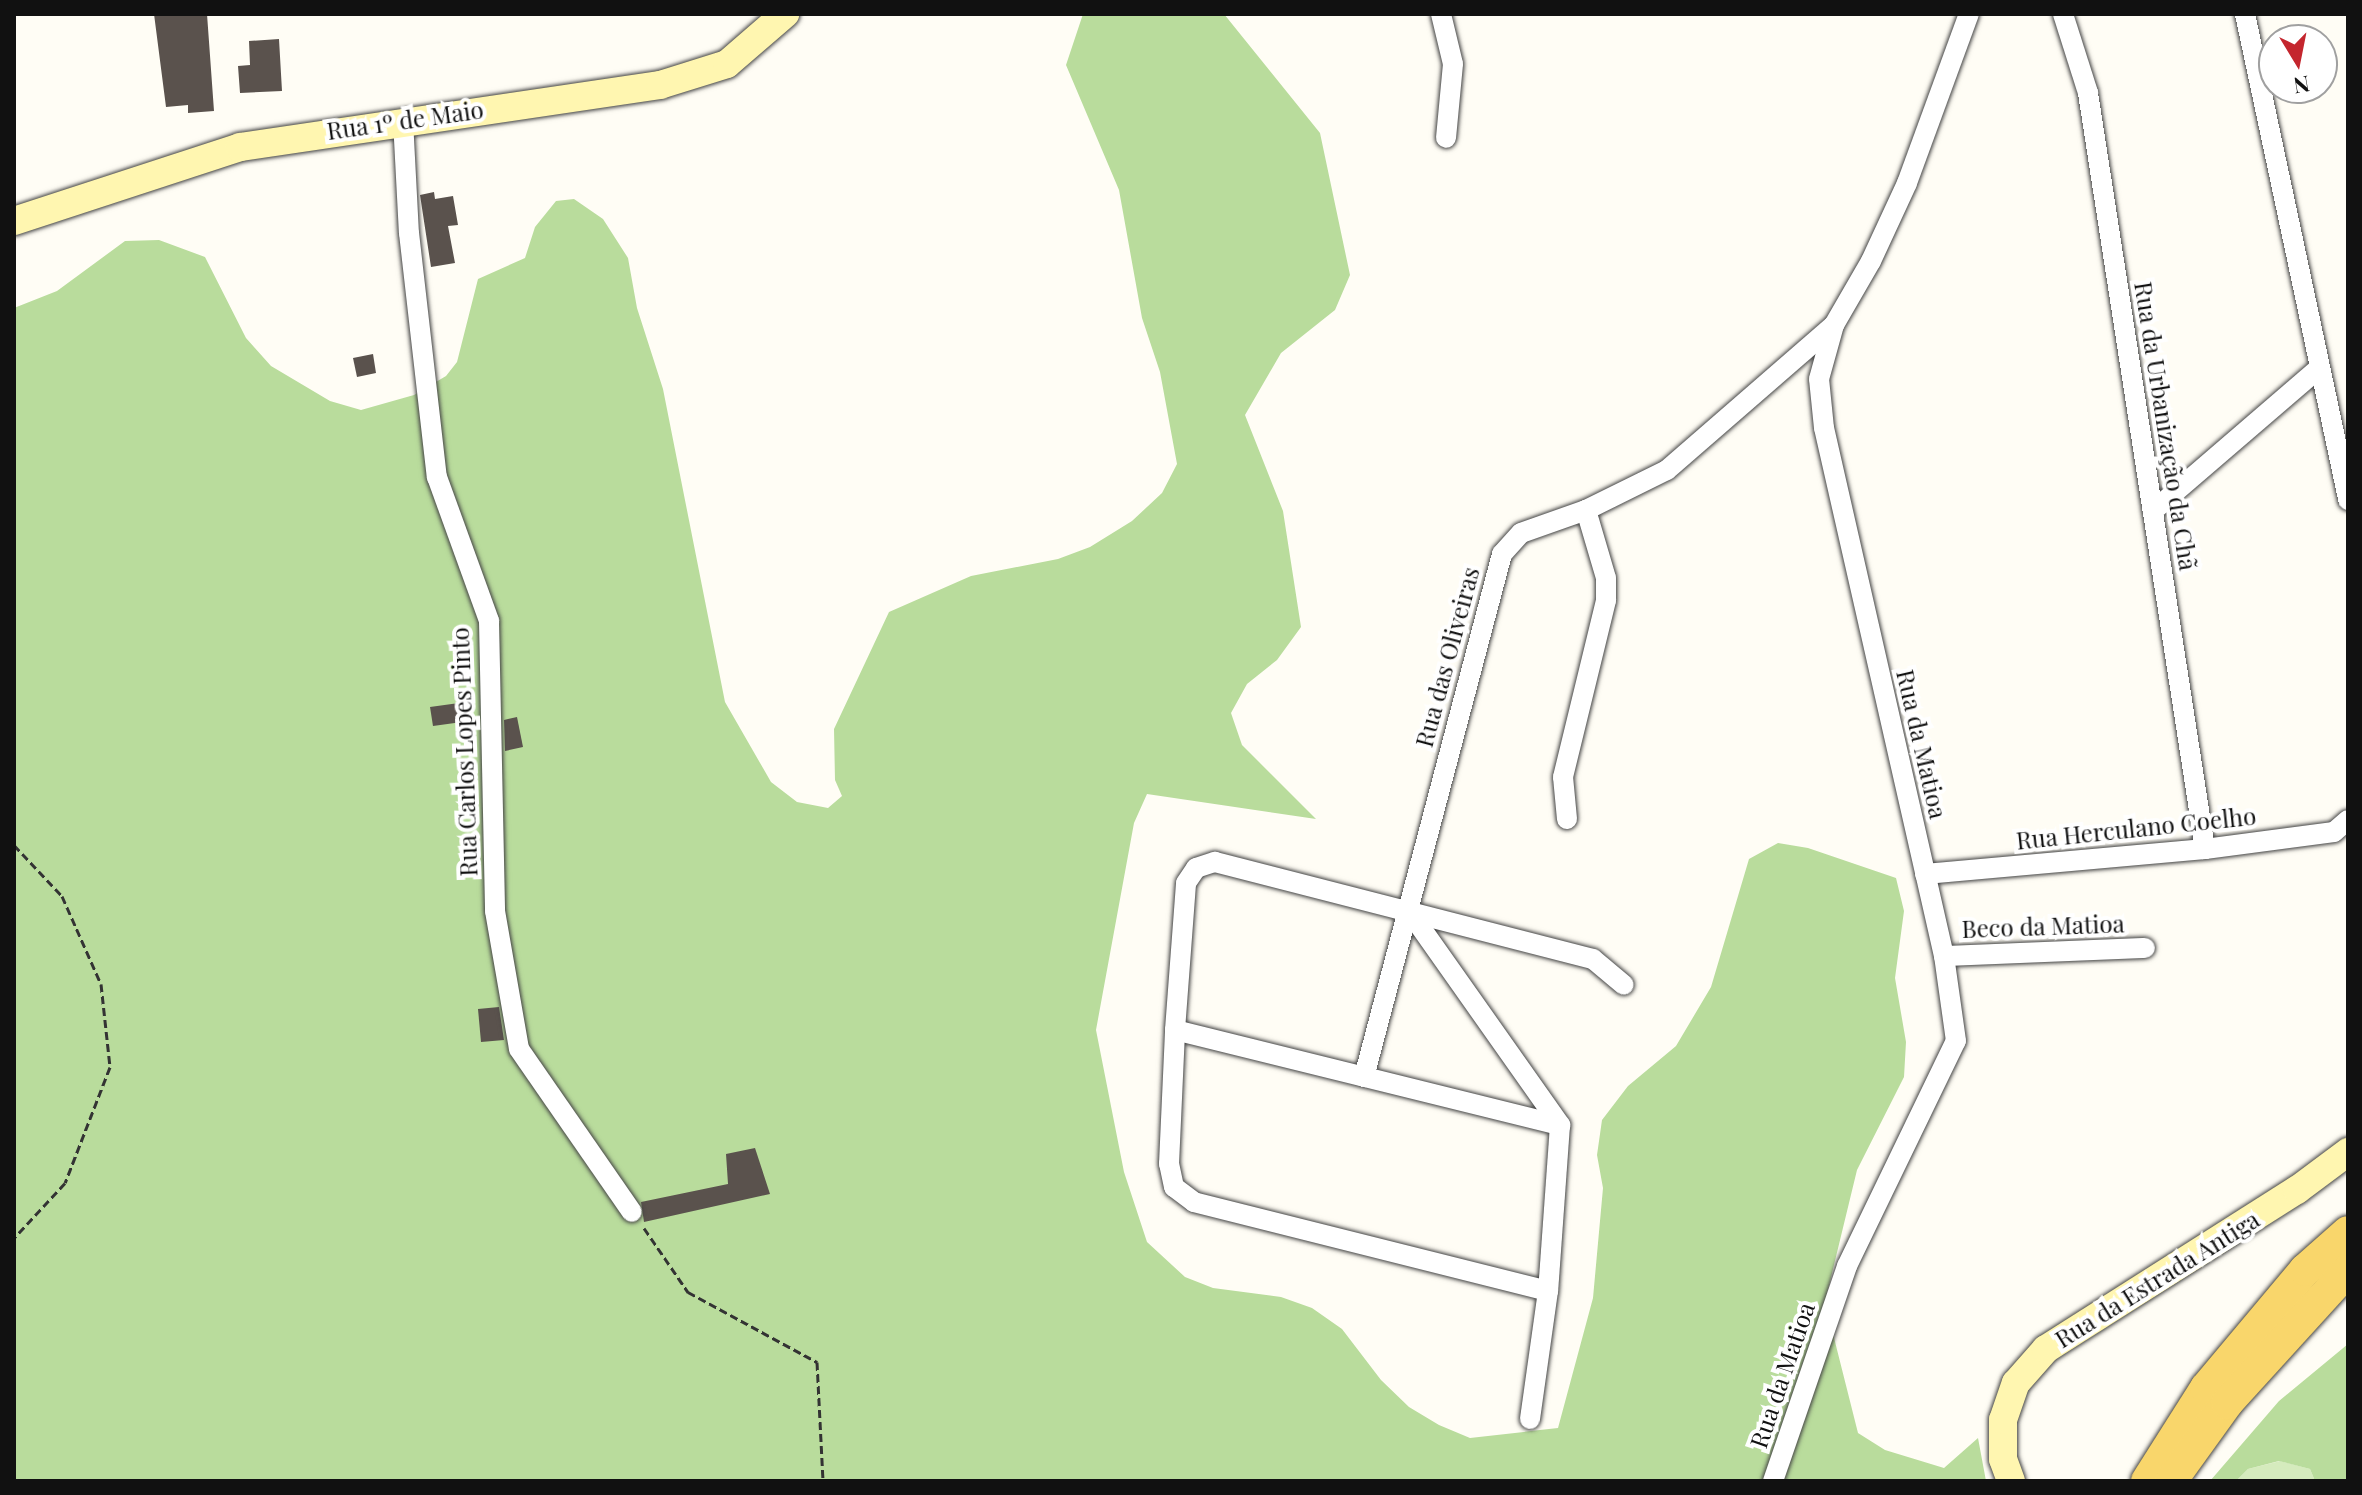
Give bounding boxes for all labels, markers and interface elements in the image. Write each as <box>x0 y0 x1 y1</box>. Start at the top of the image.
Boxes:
north arrow <box>2258 24 2338 104</box>
text: N <box>2291 70 2312 102</box>
street label: Rua 1º de Maio <box>325 95 485 145</box>
street label: Rua da Urbanização da Chã <box>2129 279 2203 573</box>
street label: Rua das Oliveiras <box>1409 564 1485 750</box>
street label: Rua Carlos Lopes Pinto <box>445 627 483 877</box>
street label: Rua da Matioa <box>1891 666 1953 822</box>
street label: Rua Herculano Coelho <box>2014 801 2258 855</box>
street label: Beco da Matioa <box>1961 909 2125 943</box>
street label: Rua da Estrada Antiga <box>2049 1204 2265 1354</box>
street label: Rua da Matioa <box>1744 1298 1820 1452</box>

